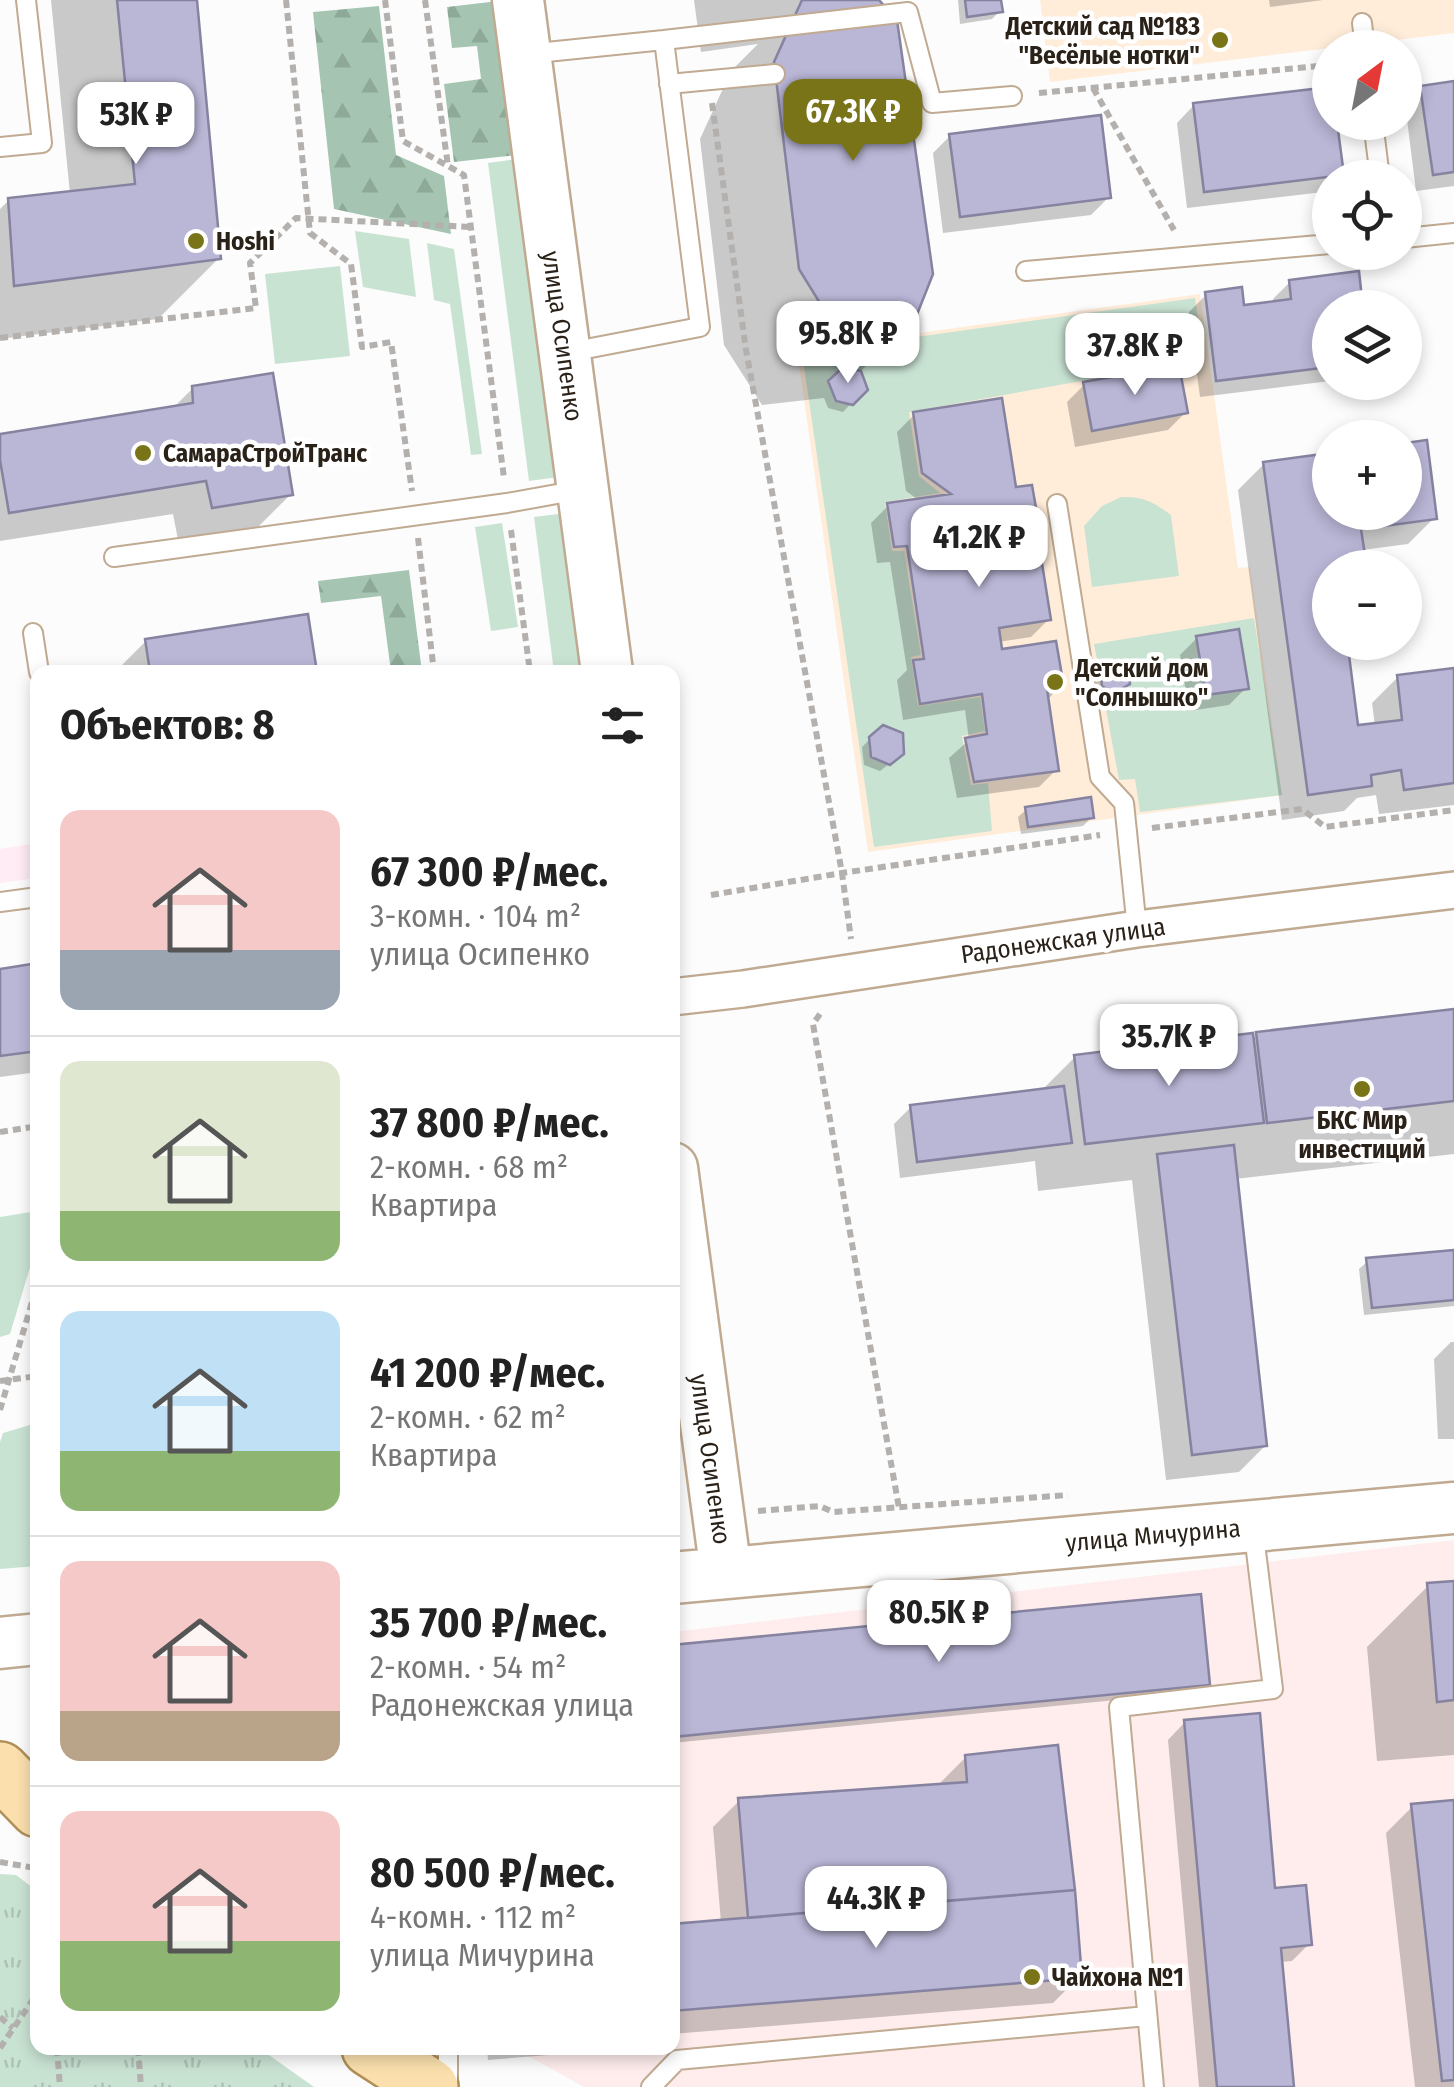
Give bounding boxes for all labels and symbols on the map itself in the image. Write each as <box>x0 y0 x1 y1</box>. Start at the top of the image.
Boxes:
place label: Детский сад №183 "Весёлые нотки" <box>1005 12 1200 71</box>
marker: Детский сад №183 "Весёлые нотки" <box>1209 29 1231 51</box>
north arrow <box>1312 30 1422 140</box>
pin: 67.3K ₽ <box>761 79 945 164</box>
pin: 53K ₽ <box>66 82 206 167</box>
place label: Hoshi <box>216 227 275 257</box>
marker: Hoshi <box>185 230 207 252</box>
street label: улица Осипенко <box>535 249 589 423</box>
pin: 95.8K ₽ <box>756 301 940 386</box>
pin: 37.8K ₽ <box>1043 313 1227 398</box>
place label: СамараСтройТранс <box>163 439 367 469</box>
marker: СамараСтройТранс <box>132 442 154 464</box>
pin: 41.2K ₽ <box>887 505 1071 590</box>
place label: Детский дом "Солнышко" <box>1074 654 1208 713</box>
marker: Детский дом "Солнышко" <box>1044 671 1066 693</box>
street label: Радонежская улица <box>959 912 1167 970</box>
pin: 35.7K ₽ <box>1077 1004 1261 1089</box>
marker: БКС Мир инвестиций <box>1351 1078 1373 1100</box>
place label: БКС Мир инвестиций <box>1298 1106 1426 1165</box>
street label: улица Осипенко <box>683 1372 737 1546</box>
street label: улица Мичурина <box>1064 1513 1242 1559</box>
pin: 80.5K ₽ <box>847 1580 1031 1665</box>
pin: 44.3K ₽ <box>784 1866 968 1951</box>
place label: Чайхона №1 <box>1052 1963 1184 1993</box>
marker: Чайхона №1 <box>1021 1966 1043 1988</box>

